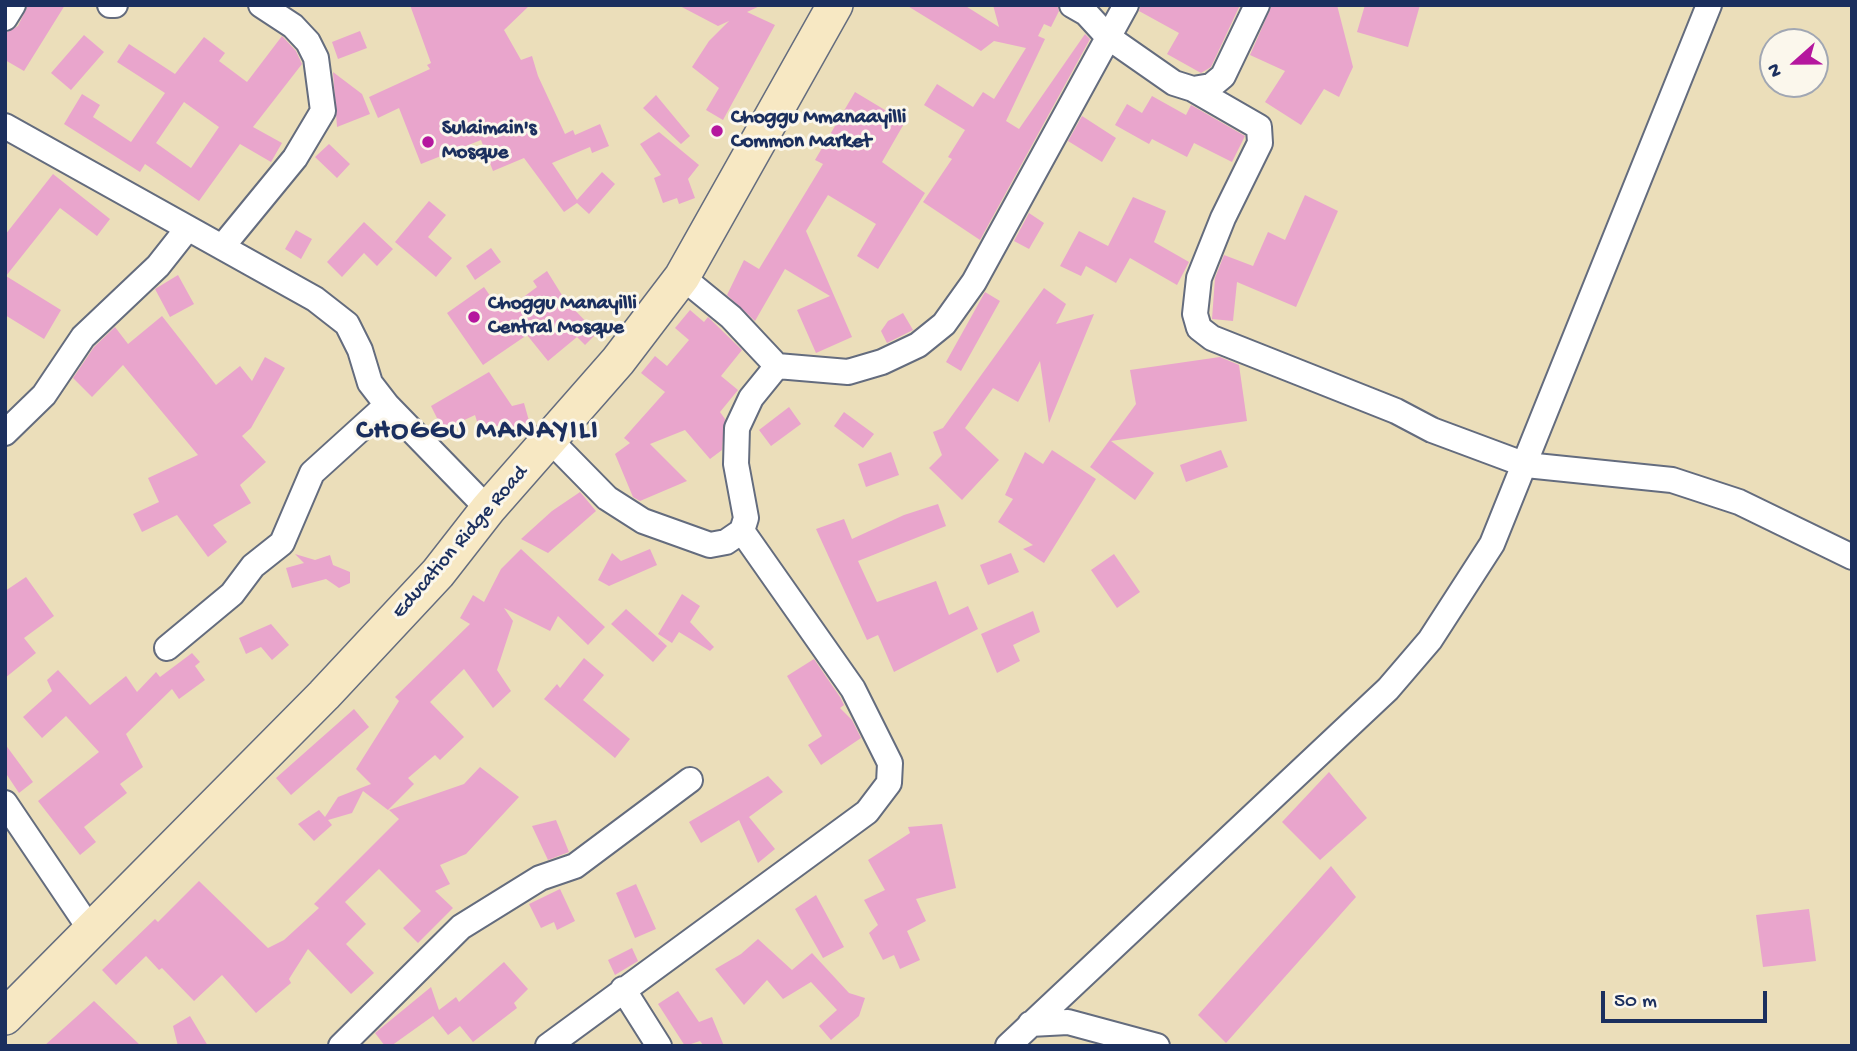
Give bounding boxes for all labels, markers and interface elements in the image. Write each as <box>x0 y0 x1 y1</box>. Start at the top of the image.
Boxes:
north arrow <box>1759 28 1829 98</box>
text: N <box>1763 60 1789 80</box>
place label: Choggu Mmanaayilli Common Market <box>731 106 906 156</box>
place label: Sulaimain's Mosque <box>442 117 537 167</box>
marker: Choggu Mmanaayilli Common Market <box>709 123 725 139</box>
marker: Sulaimain's Mosque <box>420 134 436 150</box>
place label: Choggu Manayilli Central Mosque <box>488 292 637 342</box>
marker: Choggu Manayilli Central Mosque <box>466 309 482 325</box>
district label: CHOGGU MANAYILI <box>358 416 598 450</box>
street label: Education Ridge Road <box>388 461 534 625</box>
scale bar <box>1605 978 1771 1022</box>
text: 50 m <box>1614 990 1657 1015</box>

